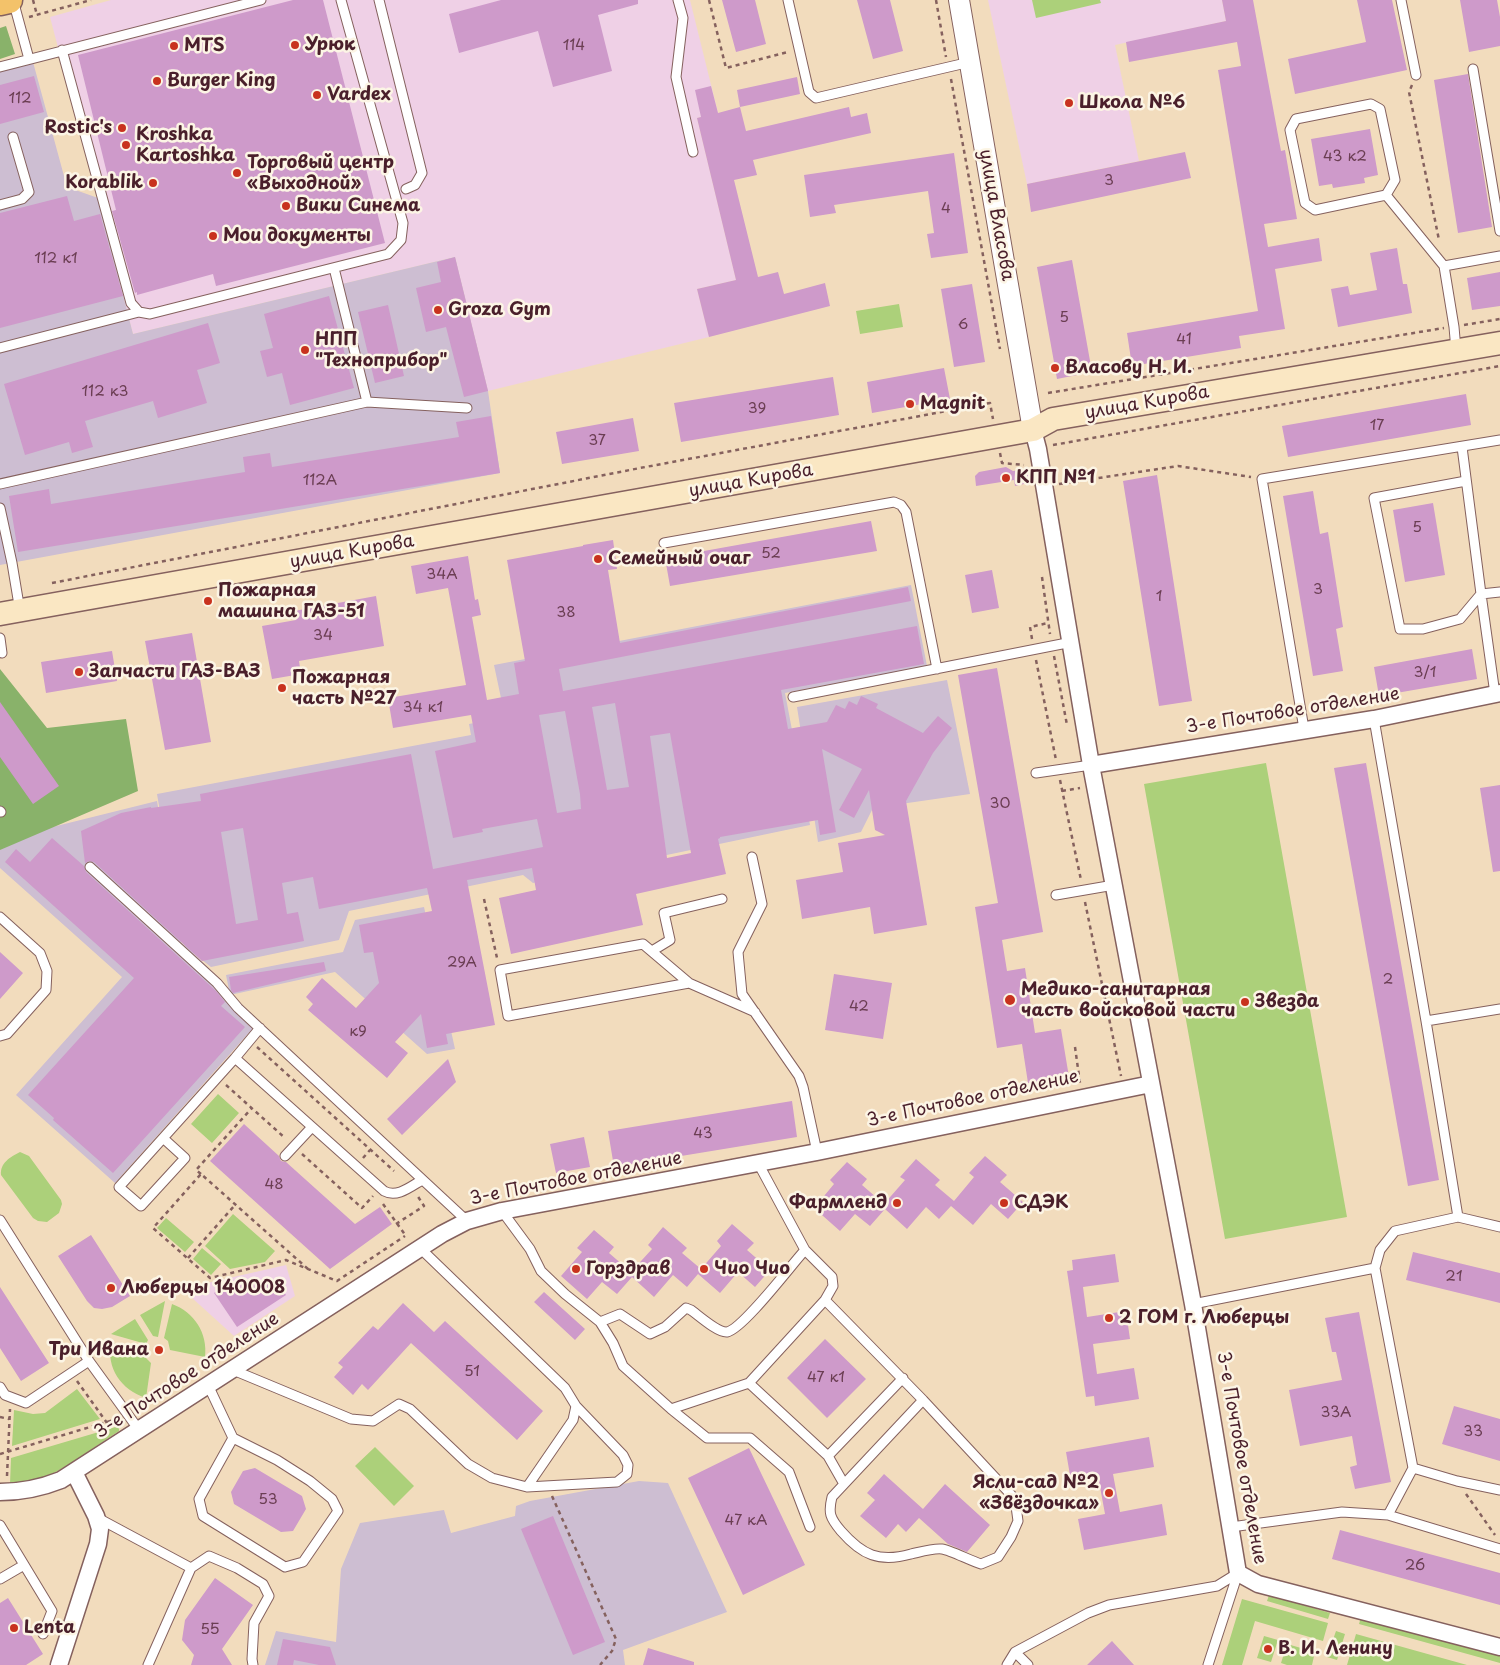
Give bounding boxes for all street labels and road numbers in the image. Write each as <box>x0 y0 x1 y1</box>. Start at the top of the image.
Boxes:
street label: улица Власова <box>974 147 1018 283</box>
street label: улица Кирова <box>1083 381 1211 425</box>
street label: улица Кирова <box>687 459 815 503</box>
street label: улица Кирова <box>288 530 416 574</box>
street label: 3-е Почтовое отделение <box>1185 683 1401 739</box>
street label: 3-е Почтовое отделение <box>865 1066 1081 1132</box>
street label: 3-е Почтовое отделение <box>468 1148 684 1210</box>
street label: 3-е Почтовое отделение <box>91 1308 283 1444</box>
street label: 3-е Почтовое отделение <box>1212 1350 1270 1566</box>

